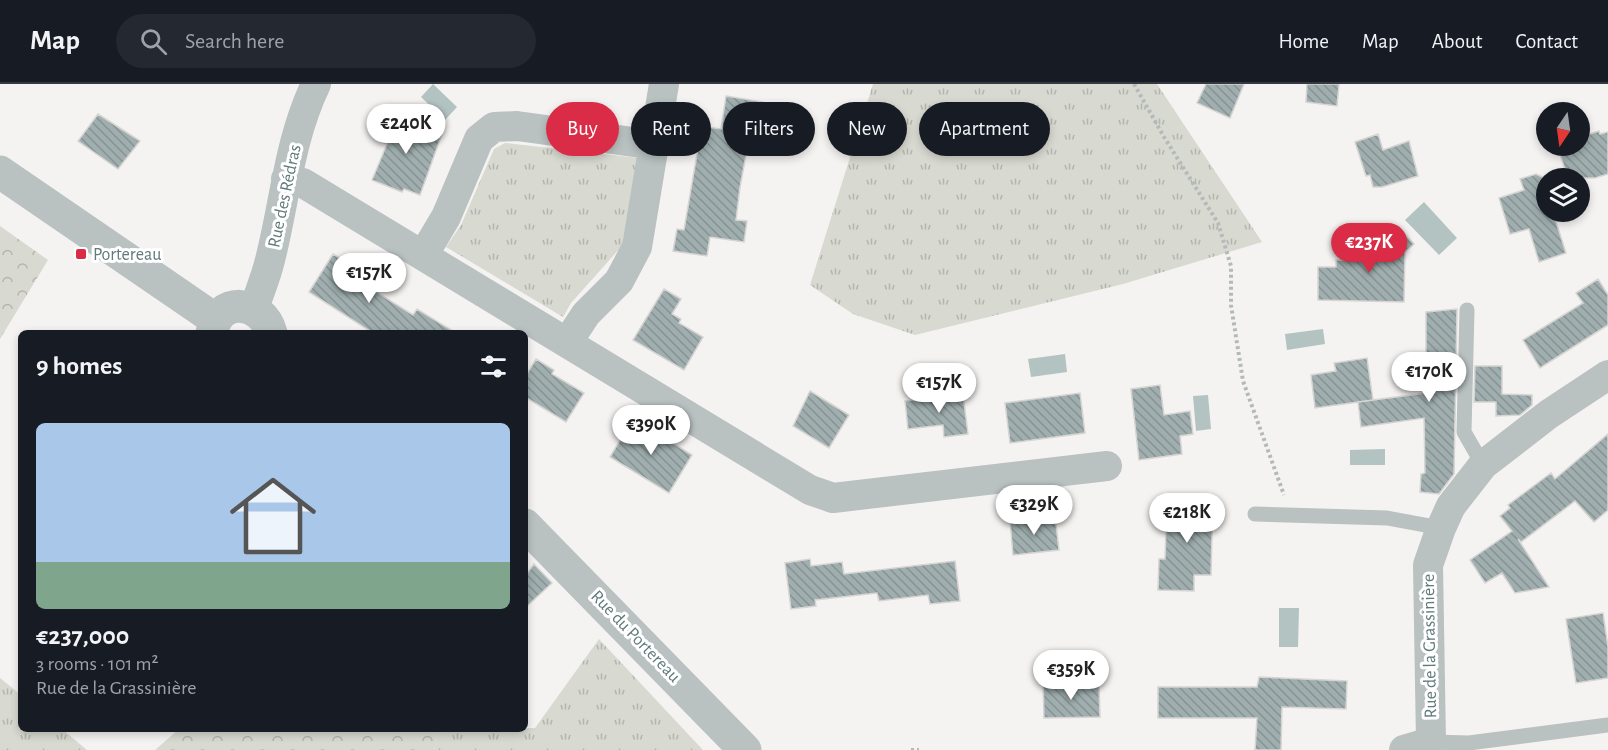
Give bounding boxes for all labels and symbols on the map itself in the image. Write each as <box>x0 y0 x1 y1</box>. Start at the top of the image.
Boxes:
north arrow <box>1536 102 1590 156</box>
pin: €240K <box>364 104 448 155</box>
street label: Rue des Rédras <box>265 143 305 249</box>
pin: €237K <box>1327 223 1411 274</box>
place label: Portereau <box>93 246 161 264</box>
marker: Portereau <box>74 247 88 261</box>
pin: €157K <box>327 253 411 304</box>
pin: €170K <box>1387 352 1471 403</box>
pin: €157K <box>897 363 981 414</box>
pin: €390K <box>609 405 693 456</box>
pin: €329K <box>992 485 1076 536</box>
pin: €218K <box>1145 493 1229 544</box>
street label: Rue de la Grassinière <box>1420 574 1440 718</box>
street label: Rue du Portereau <box>587 587 683 686</box>
pin: €359K <box>1029 650 1113 701</box>

